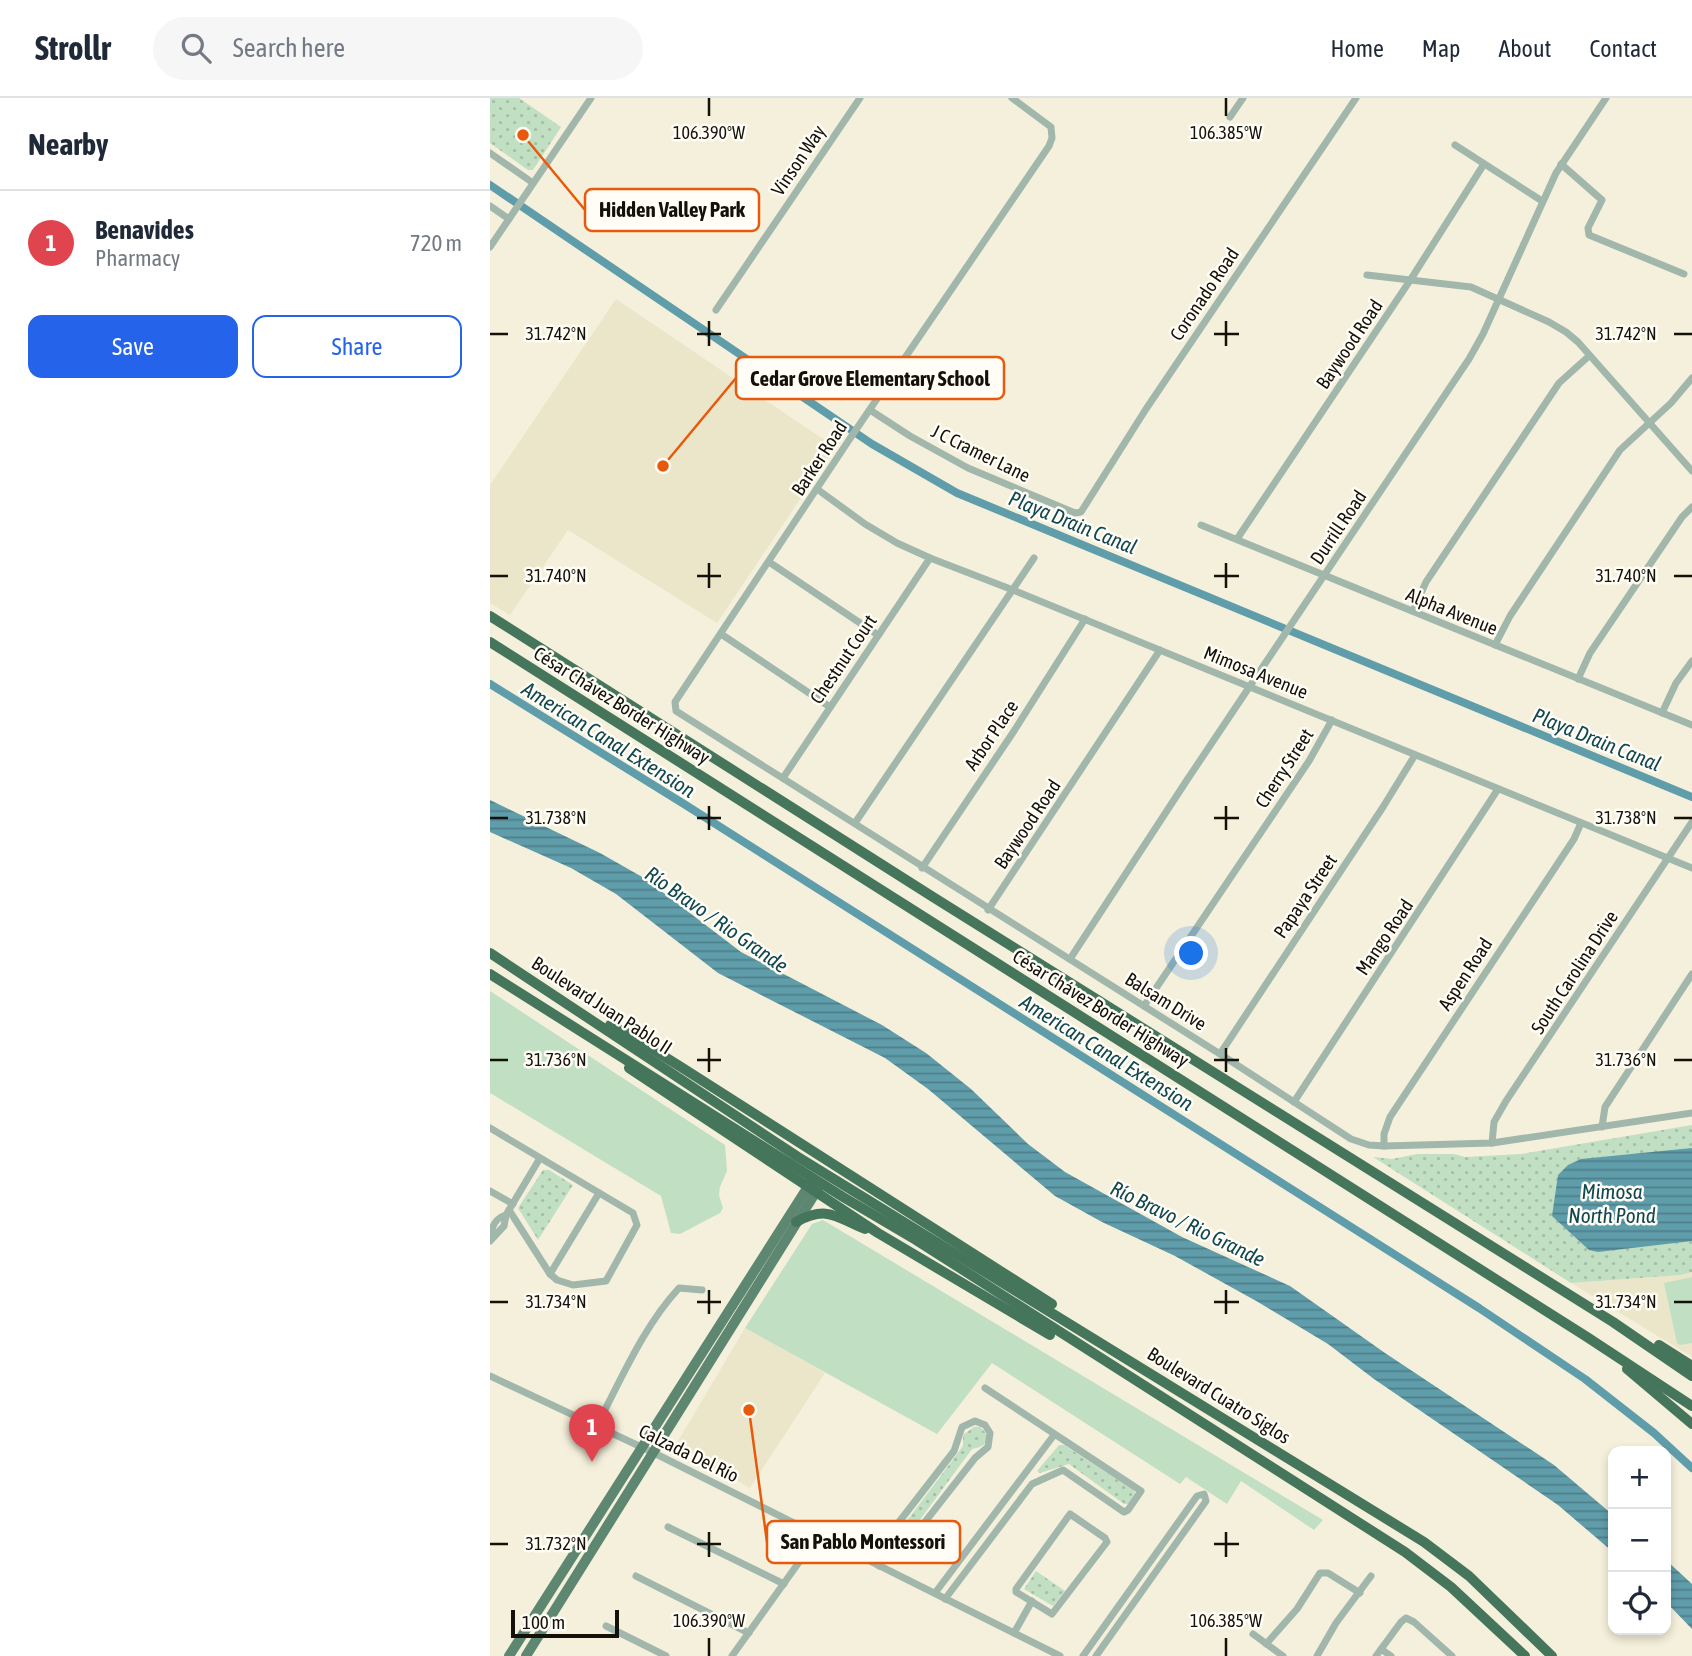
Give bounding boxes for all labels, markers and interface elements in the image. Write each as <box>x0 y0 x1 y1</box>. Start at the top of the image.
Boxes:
search box <box>153 17 643 80</box>
text: Strollr <box>35 29 111 67</box>
icon: search <box>177 29 215 67</box>
text: Search here <box>233 33 345 63</box>
text: Home <box>1330 35 1384 62</box>
text: Map <box>1422 35 1460 62</box>
text: About <box>1498 35 1551 62</box>
text: Contact <box>1589 35 1657 62</box>
street label: Vinson Way <box>766 120 830 199</box>
text: 106.390°W <box>673 122 745 143</box>
text: 106.385°W <box>1190 122 1262 143</box>
text: Nearby <box>28 127 108 161</box>
callout: Hidden Valley Park <box>585 189 759 231</box>
text: Hidden Valley Park <box>599 197 746 221</box>
text: Benavides <box>95 215 194 245</box>
text: 1 <box>46 230 56 256</box>
text: 720 m <box>410 230 462 256</box>
street label: Coronado Road <box>1165 244 1243 344</box>
text: Pharmacy <box>95 245 180 271</box>
street label: Baywood Road <box>1311 295 1387 393</box>
button: Save <box>28 315 238 378</box>
button: Share <box>252 315 462 378</box>
text: 31.742°N <box>525 323 587 344</box>
text: 31.742°N <box>1595 323 1657 344</box>
callout: Cedar Grove Elementary School <box>736 357 1004 399</box>
text: Cedar Grove Elementary School <box>750 366 990 390</box>
street label: Barker Road <box>787 417 851 499</box>
street label: J C Cramer Lane <box>928 420 1034 486</box>
water label: Playa Drain Canal <box>1005 485 1141 559</box>
street label: Durrill Road <box>1305 486 1371 568</box>
text: 31.740°N <box>525 565 587 586</box>
text: 31.740°N <box>1595 565 1657 586</box>
street label: Alpha Avenue <box>1403 583 1501 639</box>
street label: Chestnut Court <box>805 610 881 708</box>
street label: Mimosa Avenue <box>1201 641 1311 703</box>
street label: César Chávez Border Highway <box>530 642 714 768</box>
water label: American Canal Extension <box>517 675 700 802</box>
street label: Arbor Place <box>960 696 1022 774</box>
water label: Playa Drain Canal <box>1529 702 1665 776</box>
street label: Cherry Street <box>1250 724 1318 812</box>
street label: Baywood Road <box>989 775 1065 873</box>
text: 31.738°N <box>525 807 587 828</box>
text: 31.738°N <box>1595 807 1657 828</box>
street label: Papaya Street <box>1269 850 1341 942</box>
water label: Río Bravo / Rio Grande <box>641 861 793 977</box>
street label: Mango Road <box>1351 895 1417 979</box>
street label: South Carolina Drive <box>1526 906 1622 1038</box>
street label: Aspen Road <box>1434 934 1496 1014</box>
your location <box>1174 936 1208 970</box>
street label: César Chávez Border Highway <box>1009 945 1193 1071</box>
street label: Boulevard Juan Pablo II <box>528 951 676 1059</box>
street label: Balsam Drive <box>1121 967 1211 1035</box>
water label: American Canal Extension <box>1015 988 1198 1115</box>
text: 31.736°N <box>525 1049 587 1070</box>
text: 31.736°N <box>1595 1049 1657 1070</box>
water label: Río Bravo / Rio Grande <box>1107 1175 1269 1271</box>
water label: Mimosa North Pond <box>1568 1179 1656 1227</box>
text: 31.734°N <box>525 1291 587 1312</box>
text: 31.734°N <box>1595 1291 1657 1312</box>
street label: Boulevard Cuatro Siglos <box>1144 1342 1295 1448</box>
pin: 1 <box>569 1404 615 1462</box>
street label: Calzada Del Río <box>636 1419 743 1487</box>
map controls <box>1608 1446 1671 1635</box>
button: + <box>1608 1446 1671 1509</box>
button: − <box>1608 1509 1671 1572</box>
callout: San Pablo Montessori <box>767 1521 960 1563</box>
text: San Pablo Montessori <box>781 1529 945 1553</box>
text: 31.732°N <box>525 1533 587 1554</box>
button: locate <box>1608 1572 1671 1635</box>
scale bar <box>511 1607 620 1639</box>
text: 106.390°W <box>673 1610 745 1631</box>
text: 106.385°W <box>1190 1610 1262 1631</box>
text: 100 m <box>522 1611 565 1633</box>

